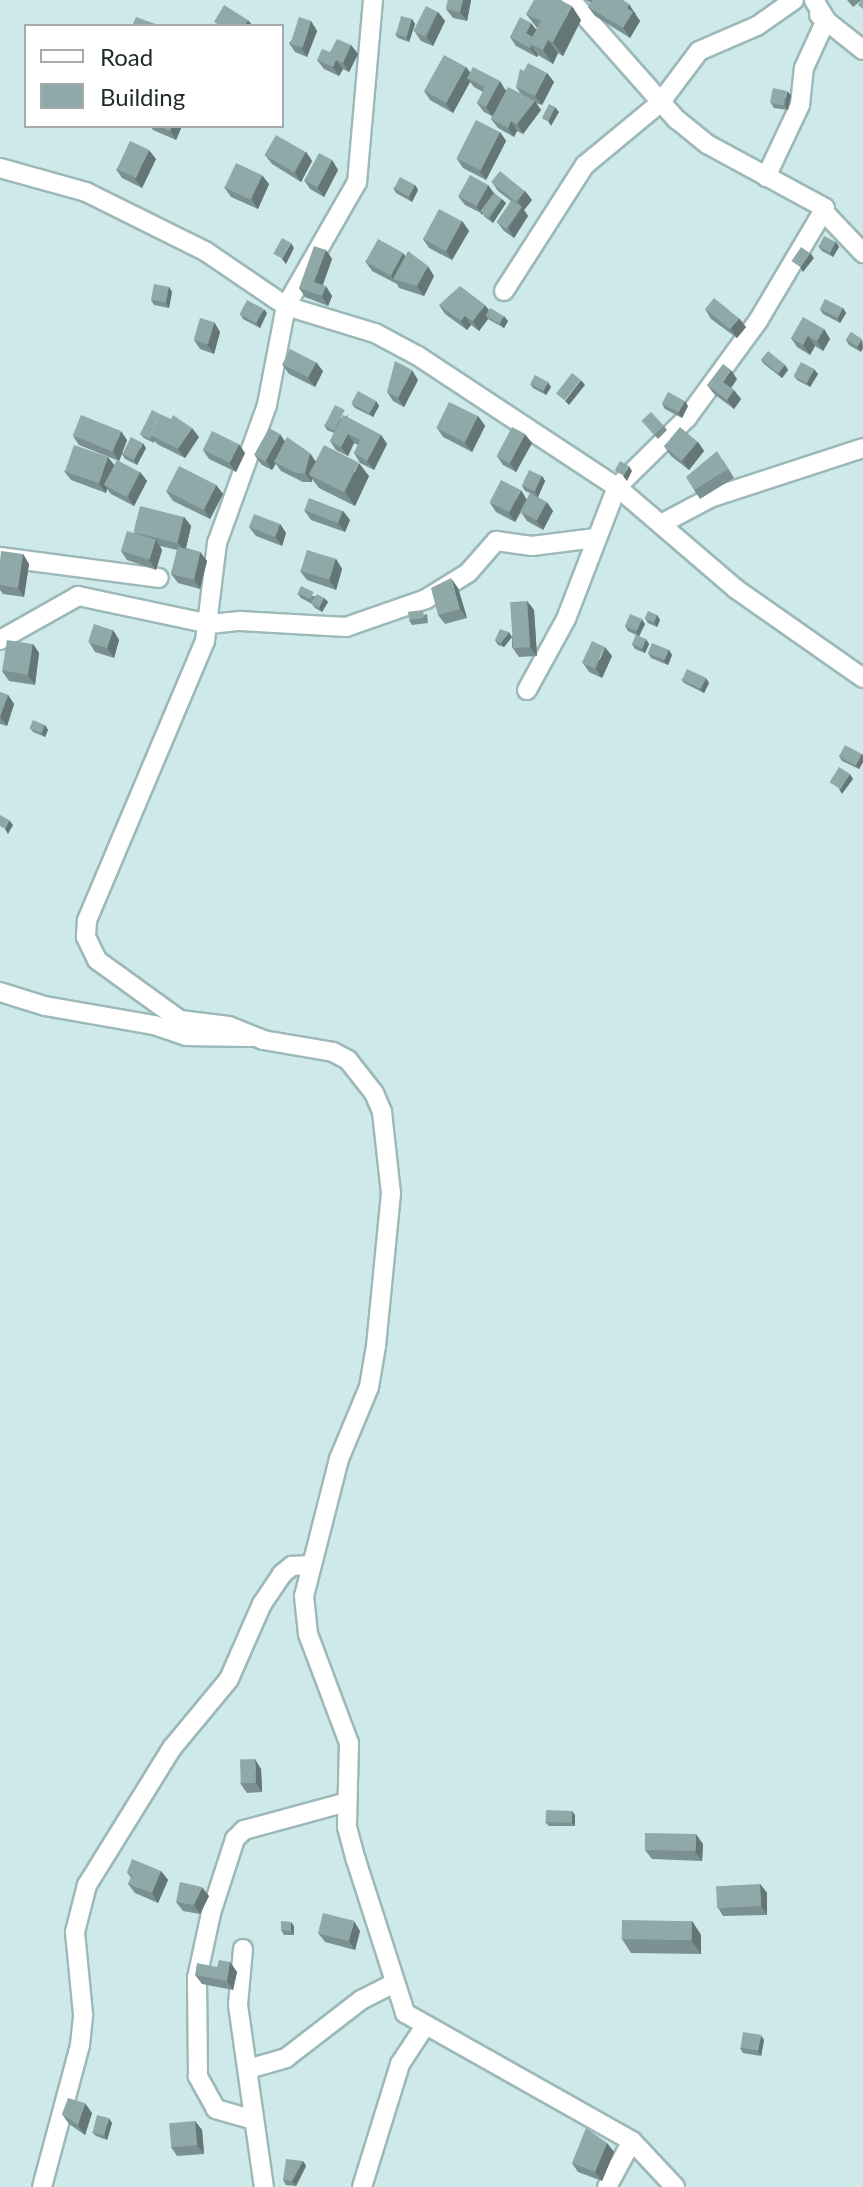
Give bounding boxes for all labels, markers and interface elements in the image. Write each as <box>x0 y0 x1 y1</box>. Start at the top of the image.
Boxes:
legend <box>24 24 284 128</box>
text: Road <box>100 42 153 71</box>
text: Building <box>100 82 185 111</box>

